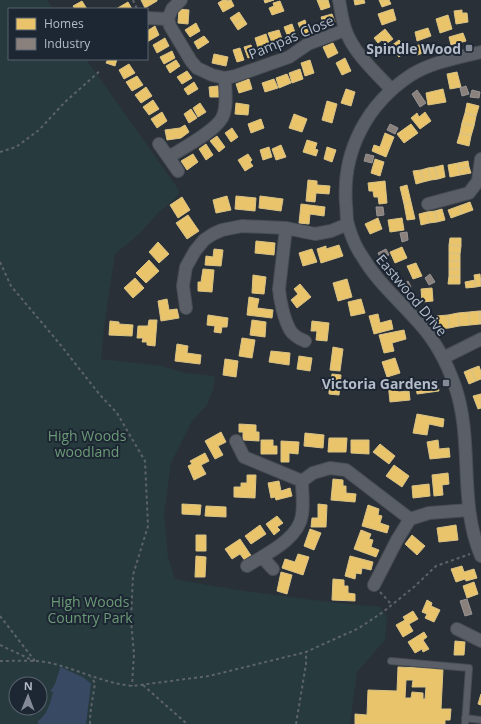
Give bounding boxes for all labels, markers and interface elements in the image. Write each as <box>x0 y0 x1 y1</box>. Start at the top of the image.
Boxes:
legend <box>8 8 148 60</box>
street label: Pampas Close <box>245 10 337 64</box>
text: Homes <box>44 15 84 32</box>
text: Industry <box>44 35 91 52</box>
place label: Spindle Wood <box>366 39 461 58</box>
marker: Spindle Wood <box>464 43 474 53</box>
street label: Eastwood Drive <box>372 250 452 340</box>
place label: Victoria Gardens <box>322 374 438 393</box>
marker: Victoria Gardens <box>441 378 451 388</box>
park label: High Woods woodland <box>48 426 127 461</box>
park label: High Woods Country Park <box>47 592 133 627</box>
north arrow <box>8 676 48 716</box>
text: N <box>24 678 33 693</box>

